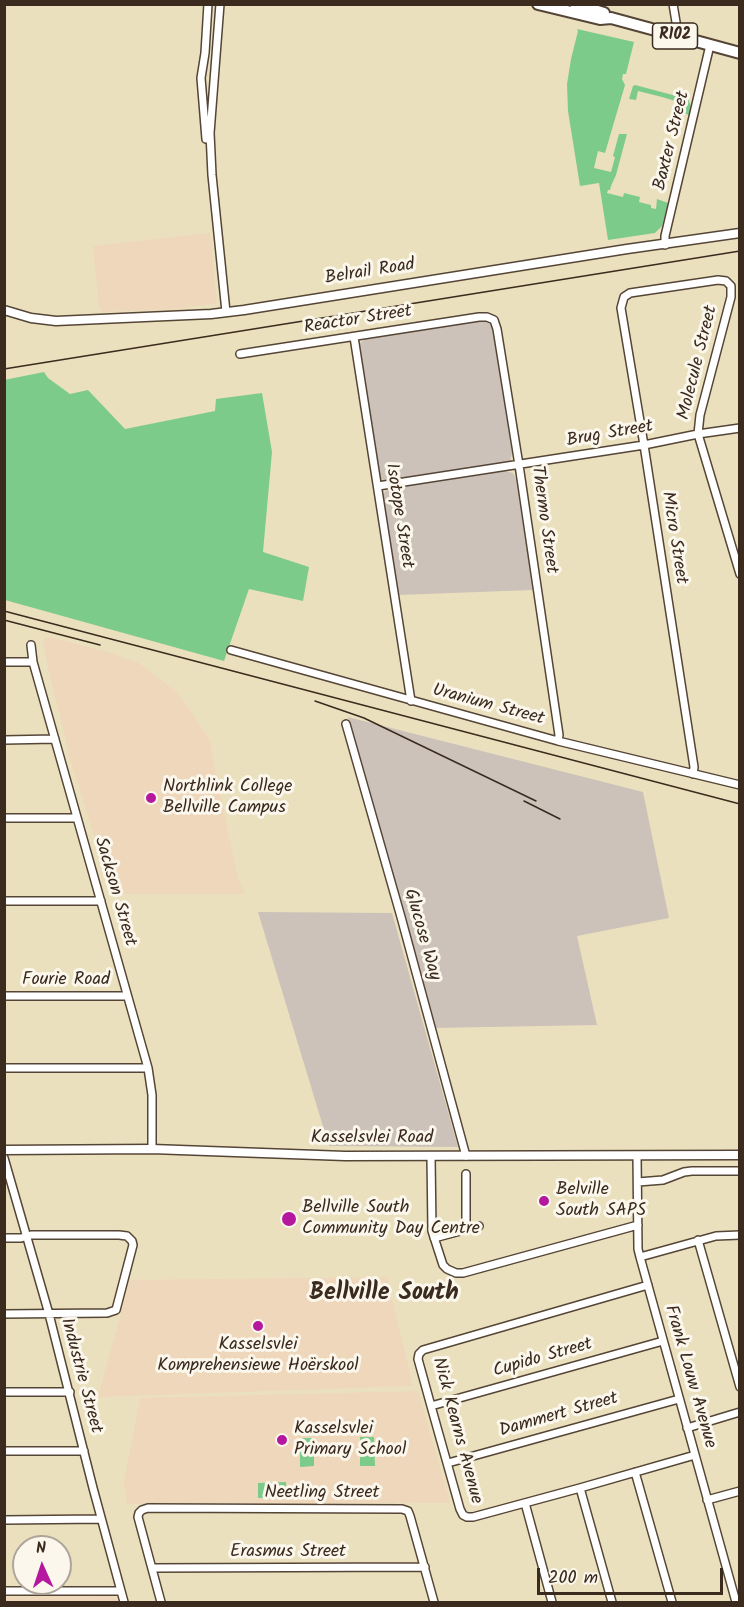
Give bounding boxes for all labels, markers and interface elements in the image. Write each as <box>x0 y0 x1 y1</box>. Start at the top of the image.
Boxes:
road number: R102 <box>652 23 698 49</box>
street label: Baxter Street <box>650 89 696 193</box>
street label: Belrail Road <box>324 255 416 291</box>
street label: Reactor Street <box>302 302 414 340</box>
street label: Molecule Street <box>674 304 724 422</box>
street label: Brug Street <box>565 417 655 453</box>
street label: Isotope Street <box>379 462 417 570</box>
street label: Thermo Street <box>525 465 561 575</box>
street label: Micro Street <box>655 490 691 586</box>
street label: Uranium Street <box>430 681 546 731</box>
place label: Northlink College Bellville Campus <box>163 777 292 820</box>
marker: Northlink College Bellville Campus <box>144 791 158 805</box>
street label: Sackson Street <box>88 835 140 949</box>
street label: Glucose Way <box>398 887 444 983</box>
street label: Fourie Road <box>22 970 110 992</box>
street label: Kasselsvlei Road <box>311 1128 433 1150</box>
place label: Belville South SAPS <box>556 1180 646 1222</box>
marker: Belville South SAPS <box>537 1194 551 1208</box>
place label: Bellville South Community Day Centre <box>302 1198 480 1240</box>
marker: Bellville South Community Day Centre <box>280 1210 298 1228</box>
district label: Bellville South <box>309 1281 459 1309</box>
street label: Frank Louw Avenue <box>658 1303 720 1451</box>
street label: Industrie Street <box>54 1316 106 1436</box>
marker: Kasselsvlei Komprehensiewe Hoërskool <box>251 1319 265 1333</box>
place label: Kasselsvlei Komprehensiewe Hoërskool <box>157 1335 359 1378</box>
street label: Cupido Street <box>491 1335 595 1383</box>
street label: Nick Kearns Avenue <box>426 1355 486 1507</box>
street label: Dammert Street <box>497 1389 621 1443</box>
place label: Kasselsvlei Primary School <box>294 1419 406 1462</box>
marker: Kasselsvlei Primary School <box>275 1433 289 1447</box>
street label: Neetling Street <box>264 1483 380 1505</box>
north arrow <box>12 1535 72 1595</box>
text: N <box>35 1536 47 1561</box>
street label: Erasmus Street <box>230 1542 346 1564</box>
scale bar <box>540 1556 726 1594</box>
text: 200 m <box>548 1564 598 1593</box>

